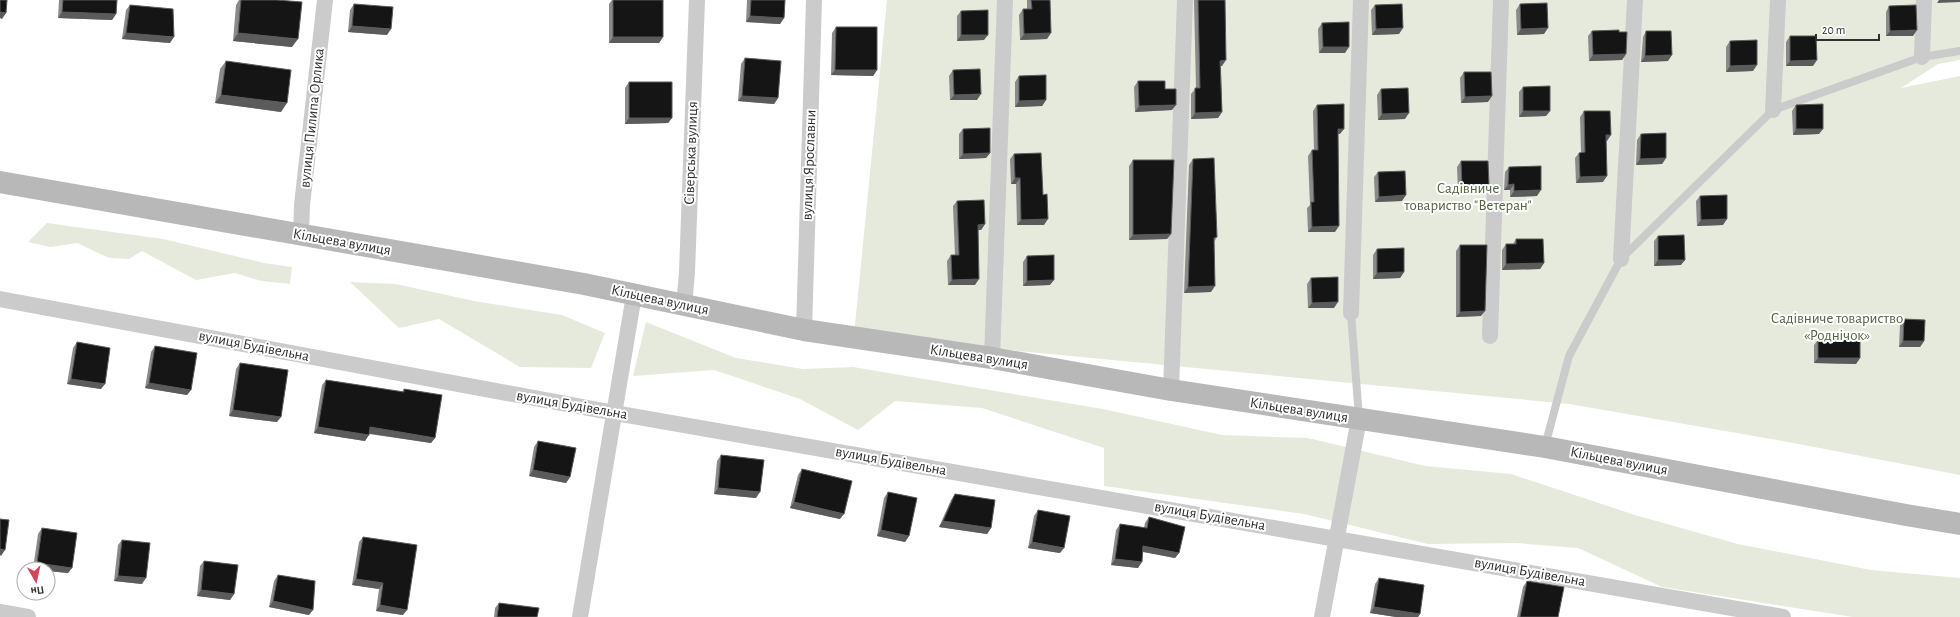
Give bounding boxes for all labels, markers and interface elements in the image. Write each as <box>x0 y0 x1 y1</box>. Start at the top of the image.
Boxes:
scale bar <box>1816 16 1879 42</box>
text: 20 m <box>1822 24 1845 36</box>
street label: вулиця Пилипа Орлика <box>297 47 327 189</box>
street label: Сіверська вулиця <box>682 101 700 205</box>
street label: вулиця Ярославни <box>800 109 818 221</box>
park label: Садівниче товариство "Ветеран" <box>1403 181 1532 213</box>
street label: Кільцева вулиця <box>292 226 392 258</box>
street label: Кільцева вулиця <box>610 282 710 318</box>
park label: Садівниче товариство «Роднічок» <box>1771 311 1903 343</box>
street label: вулиця Будівельна <box>197 328 311 364</box>
street label: Кільцева вулиця <box>929 342 1029 372</box>
street label: вулиця Будівельна <box>515 388 629 422</box>
street label: Кільцева вулиця <box>1249 395 1349 425</box>
street label: вулиця Будівельна <box>834 444 948 478</box>
street label: Кільцева вулиця <box>1569 444 1669 478</box>
street label: вулиця Будівельна <box>1153 499 1267 533</box>
street label: вулиця Будівельна <box>1473 555 1587 589</box>
north arrow <box>16 561 56 601</box>
text: Пн <box>30 584 45 597</box>

